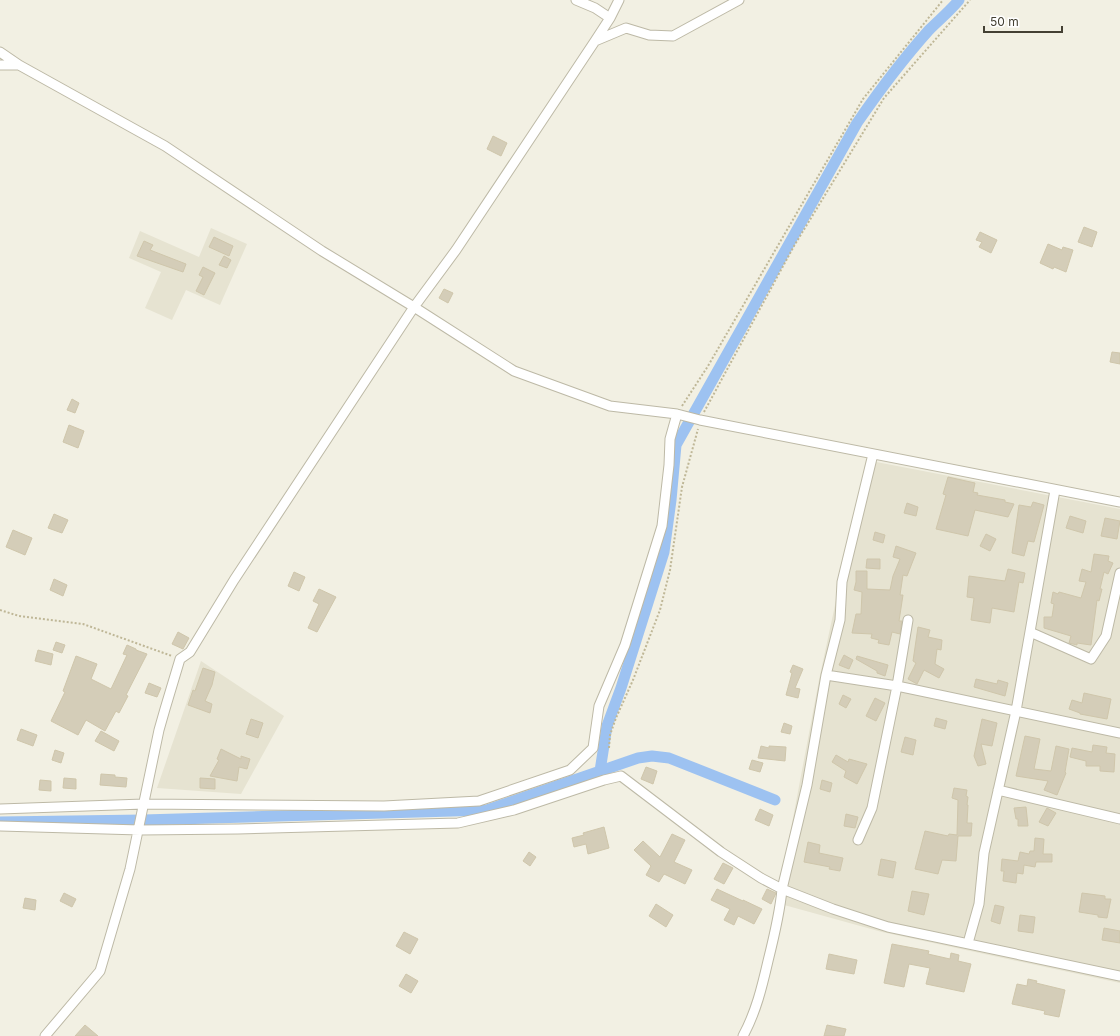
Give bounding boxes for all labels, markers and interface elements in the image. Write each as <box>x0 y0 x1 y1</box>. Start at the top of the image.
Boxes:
scale bar <box>984 8 1062 34</box>
text: 50 m <box>990 14 1019 29</box>

